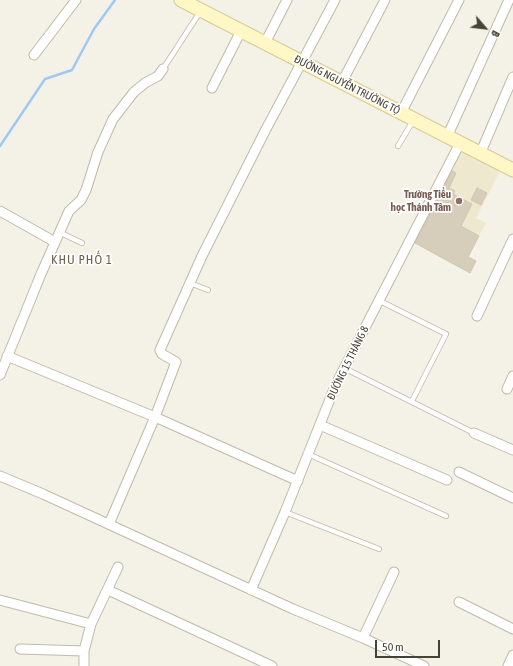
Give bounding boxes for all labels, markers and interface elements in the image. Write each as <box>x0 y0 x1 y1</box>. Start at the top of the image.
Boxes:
north arrow <box>465 8 505 48</box>
text: B <box>489 29 502 39</box>
street label: ĐƯỜNG NGUYỄN TRƯỜNG TỘ <box>292 52 402 118</box>
place label: Trường Tiểu học Thánh Tâm <box>391 188 451 214</box>
marker: Trường Tiểu học Thánh Tâm <box>454 196 464 206</box>
district label: KHU PHỐ 1 <box>51 252 113 268</box>
street label: ĐƯỜNG 15 THÁNG 8 <box>324 324 372 402</box>
scale bar <box>377 632 442 658</box>
text: 50 m <box>382 640 404 654</box>

